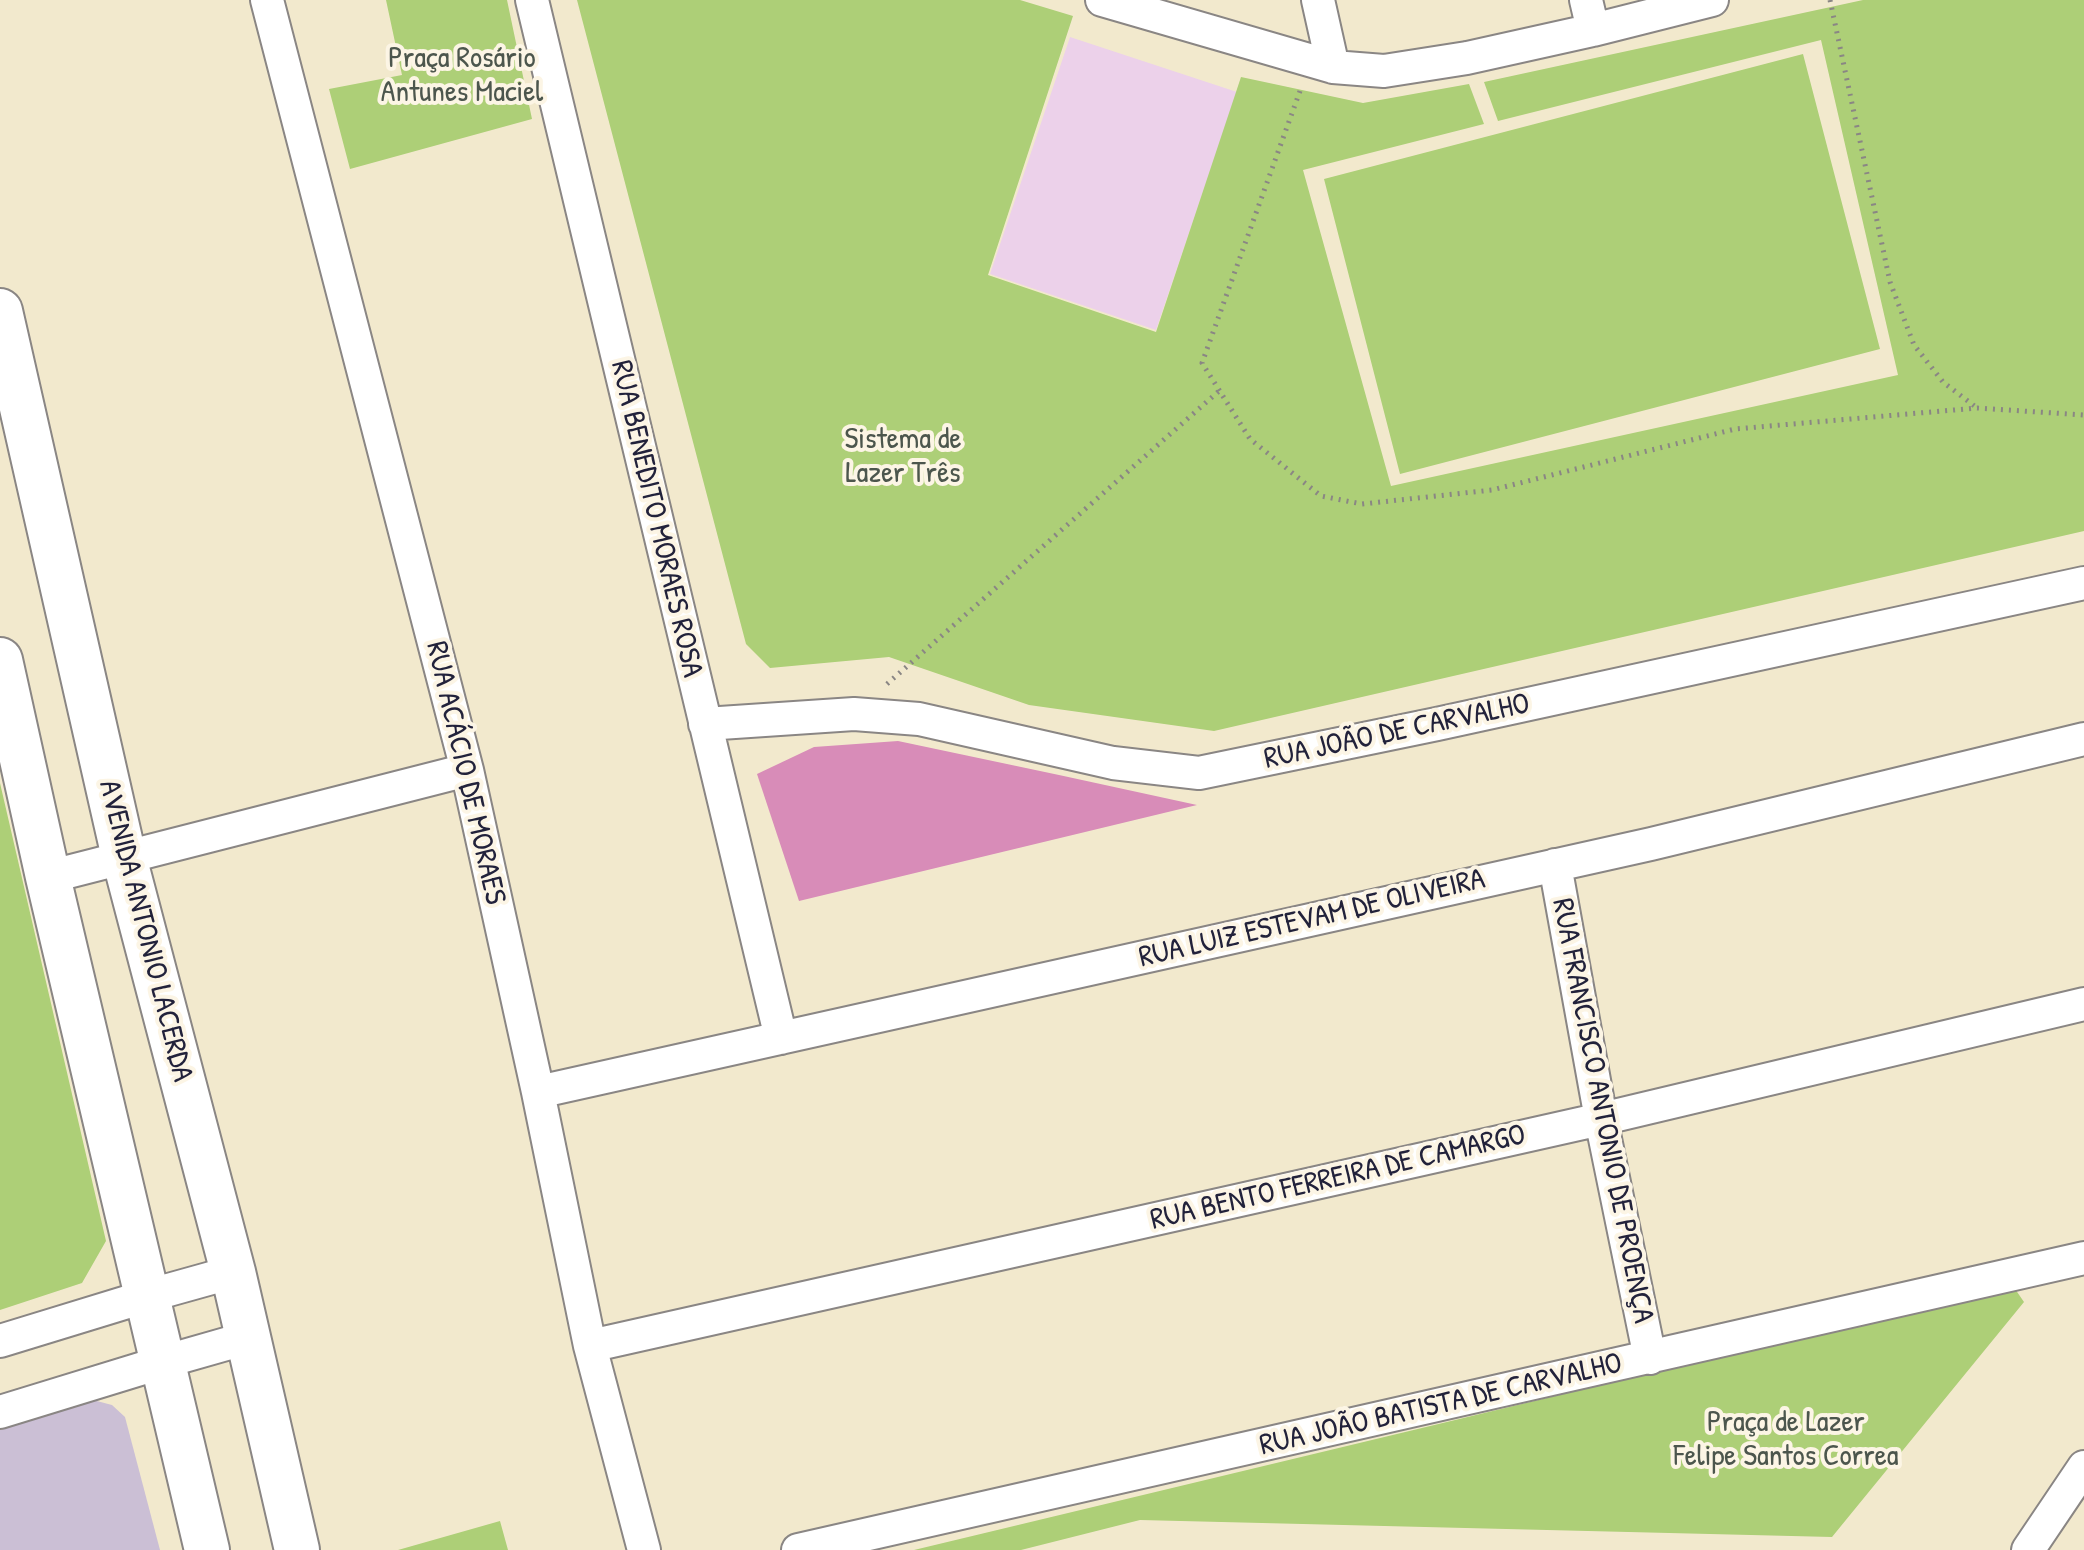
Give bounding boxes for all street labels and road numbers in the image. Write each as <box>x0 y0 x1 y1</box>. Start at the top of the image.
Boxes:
street label: RUA BENEDITO MORAES ROSA <box>602 357 710 681</box>
street label: RUA ACÁCIO DE MORAES <box>417 638 513 908</box>
street label: RUA JOÃO DE CARVALHO <box>1261 686 1533 778</box>
street label: AVENIDA ANTONIO LACERDA <box>90 777 200 1085</box>
street label: RUA LUIZ ESTEVAM DE OLIVEIRA <box>1136 862 1488 976</box>
street label: RUA FRANCISCO ANTONIO DE PROENÇA <box>1543 896 1661 1326</box>
street label: RUA BENTO FERREIRA DE CAMARGO <box>1147 1117 1529 1239</box>
street label: RUA JOÃO BATISTA DE CARVALHO <box>1256 1346 1626 1464</box>

